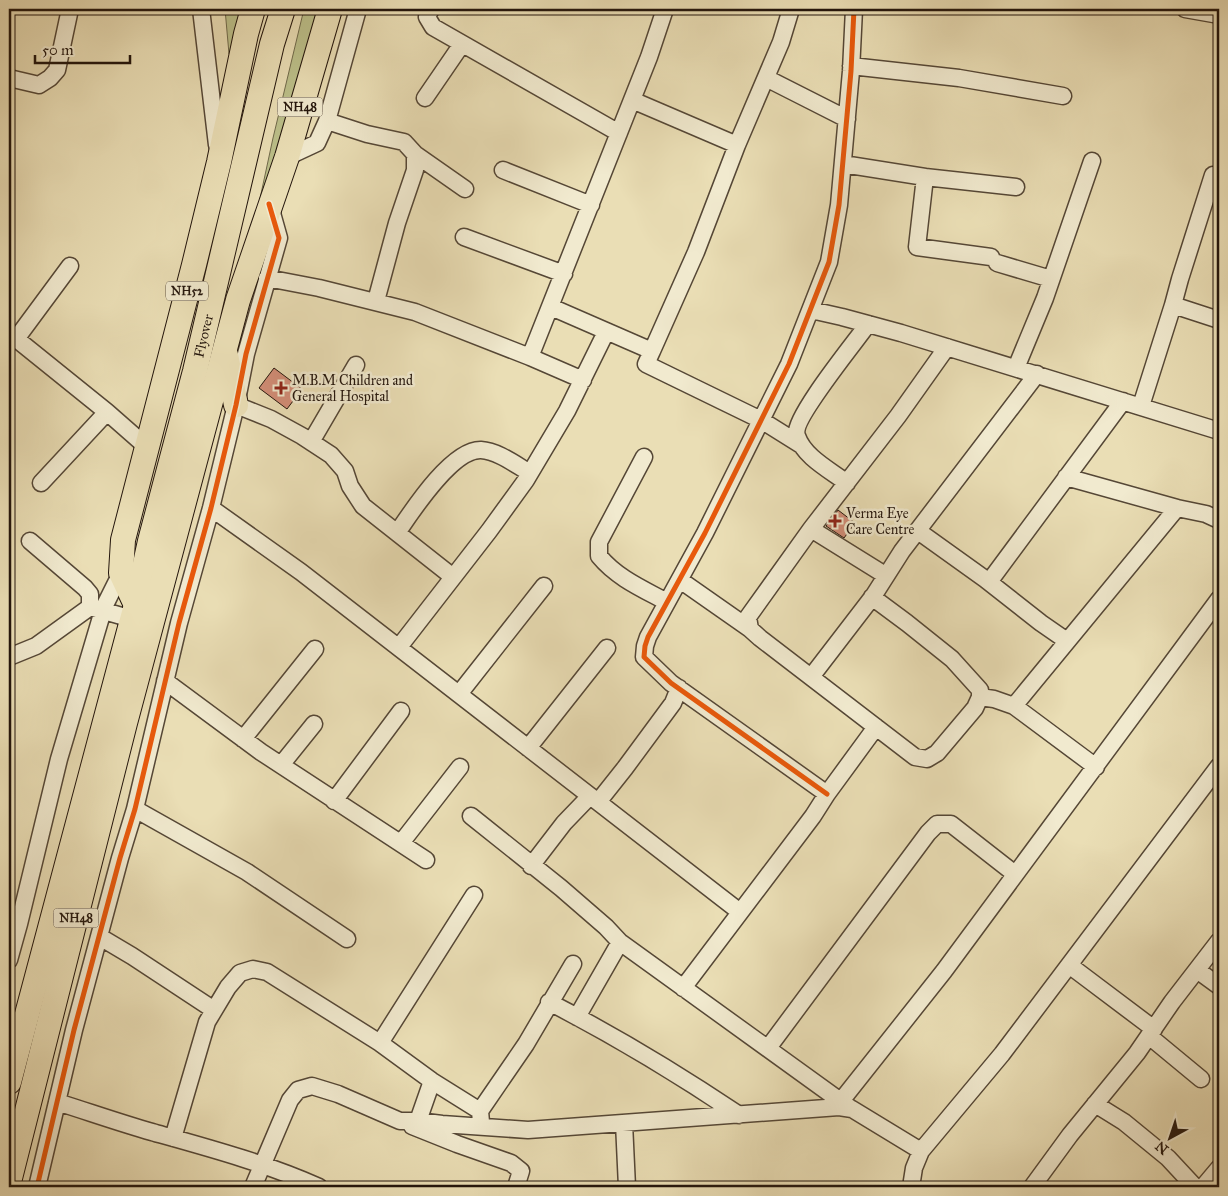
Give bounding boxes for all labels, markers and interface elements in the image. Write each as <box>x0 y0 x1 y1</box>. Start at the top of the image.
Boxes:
scale bar <box>35 32 130 64</box>
text: 50 m <box>42 41 74 59</box>
road number: NH48 <box>278 98 322 116</box>
road number: NH52 <box>166 282 208 300</box>
street label: Flyover <box>190 312 217 359</box>
place label: M.B.M Children and General Hospital <box>292 372 413 405</box>
marker: M.B.M Children and General Hospital <box>274 381 288 395</box>
place label: Verma Eye Care Centre <box>845 505 914 538</box>
marker: Verma Eye Care Centre <box>828 514 842 528</box>
road number: NH48 <box>54 908 98 928</box>
north arrow <box>1146 1114 1196 1164</box>
text: N <box>1152 1137 1172 1158</box>

